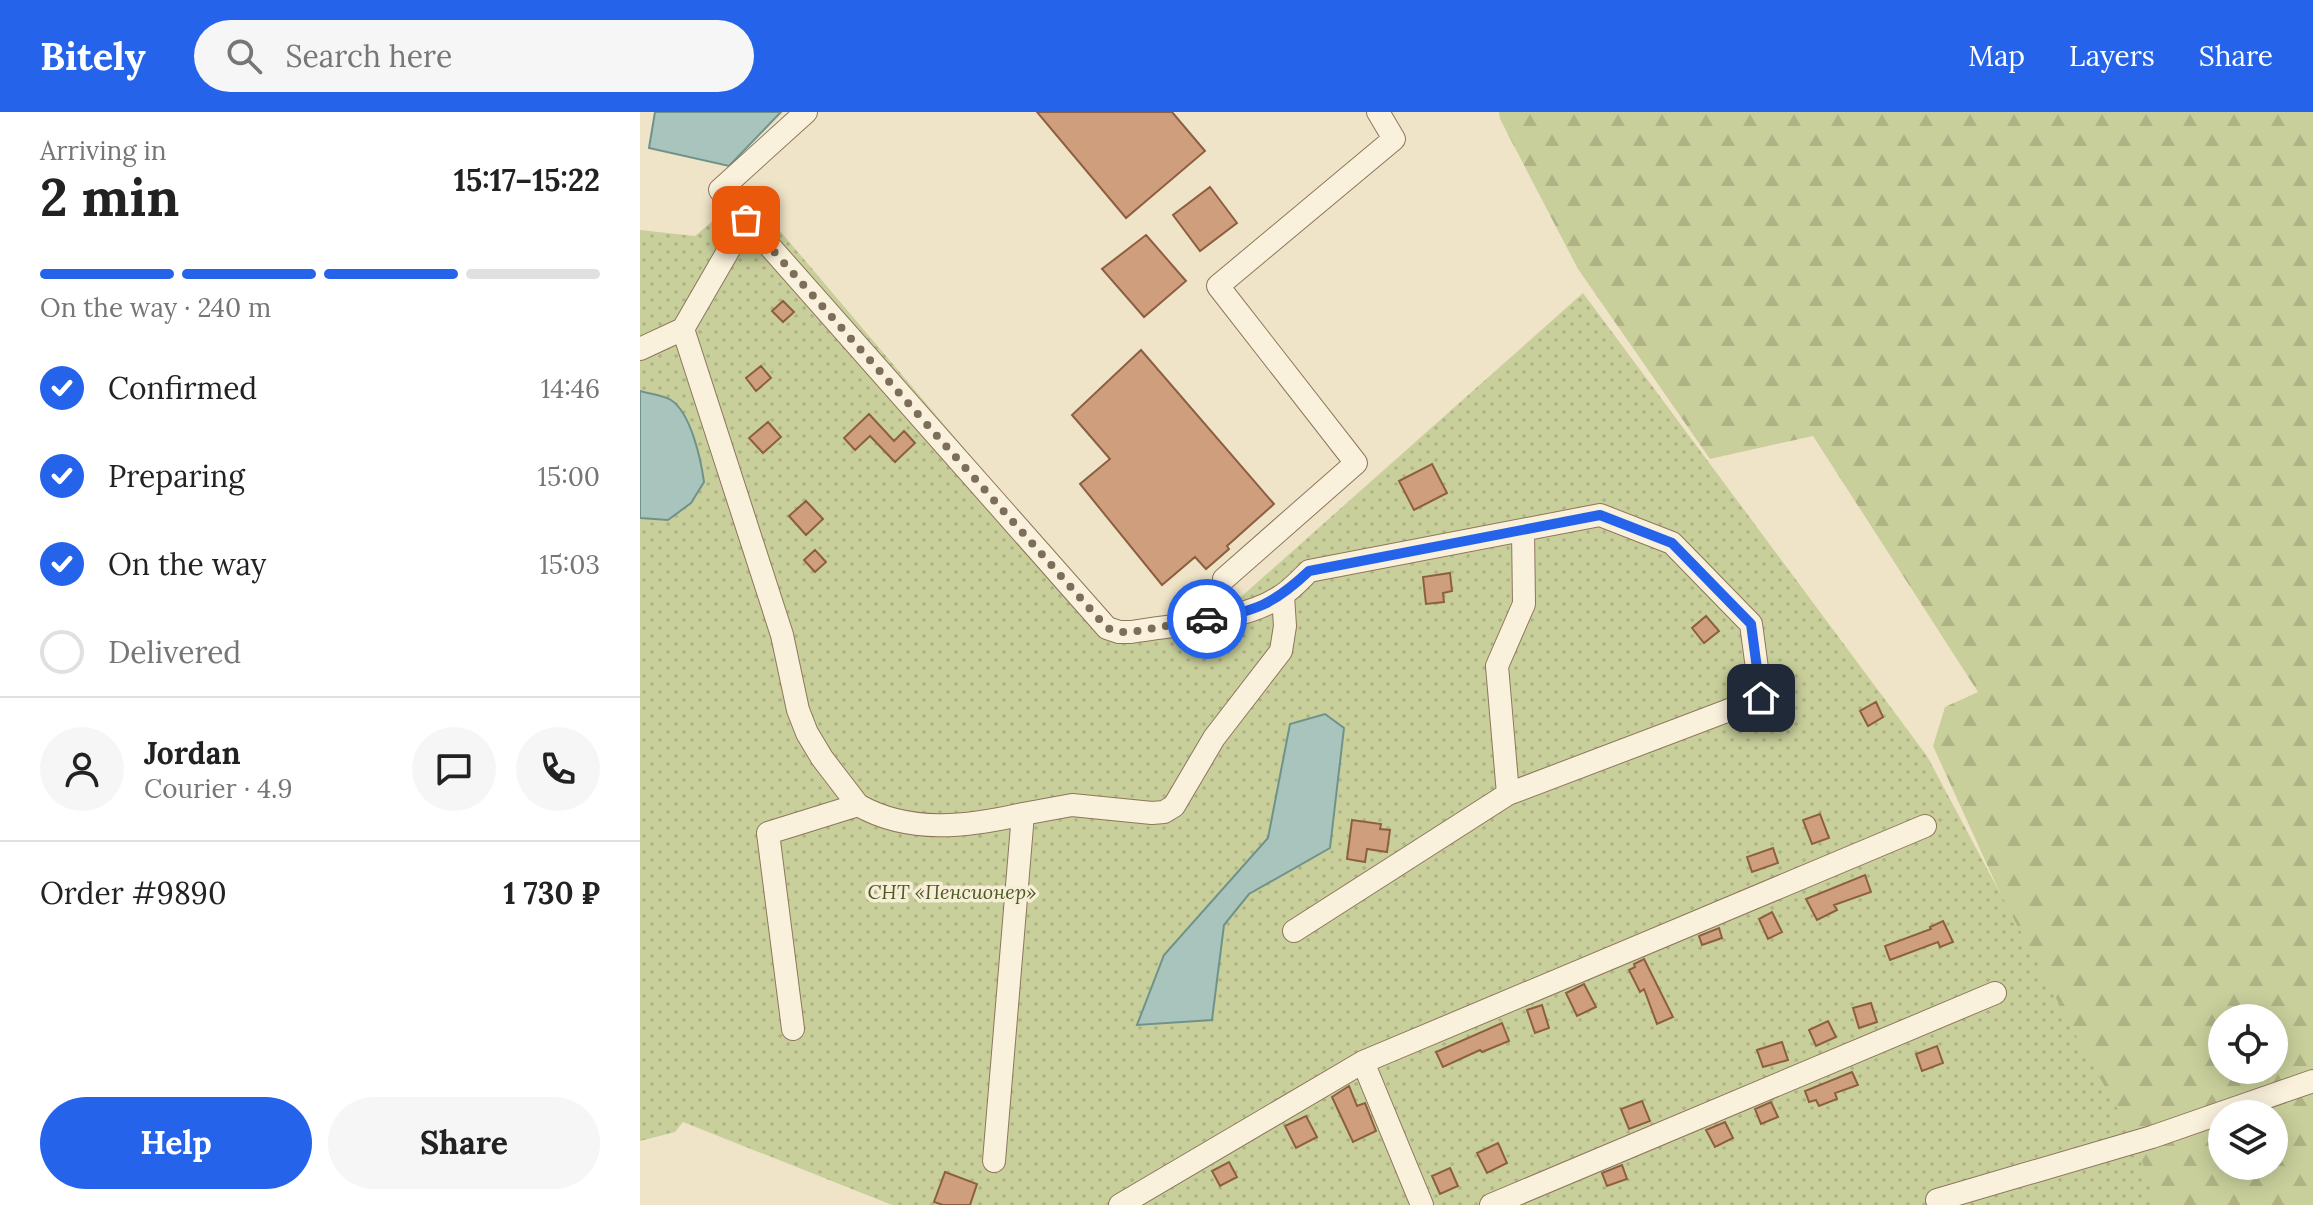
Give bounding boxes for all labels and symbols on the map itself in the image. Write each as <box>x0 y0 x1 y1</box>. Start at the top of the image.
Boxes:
pin <box>712 186 780 254</box>
courier <box>1167 579 1247 659</box>
pin <box>1727 664 1795 732</box>
park label: СНТ «Пенсионер» <box>867 879 1037 904</box>

